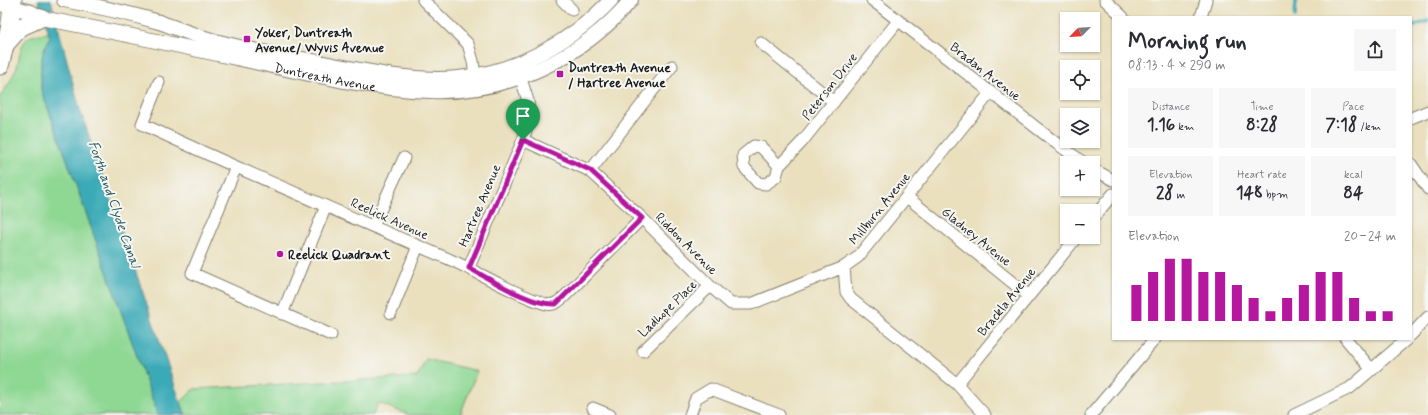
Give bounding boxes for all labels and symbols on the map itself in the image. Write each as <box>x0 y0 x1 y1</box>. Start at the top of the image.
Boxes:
north arrow <box>1060 12 1100 52</box>
place label: Yoker, Duntreath Avenue/ Wyvis Avenue <box>255 25 384 57</box>
marker: Yoker, Duntreath Avenue/ Wyvis Avenue <box>242 34 252 44</box>
street label: Bradan Avenue <box>946 39 1024 105</box>
street label: Peterson Drive <box>799 50 862 124</box>
street label: Duntreath Avenue <box>273 60 377 96</box>
place label: Duntreath Avenue / Hartree Avenue <box>568 60 671 92</box>
marker: Duntreath Avenue / Hartree Avenue <box>555 69 565 79</box>
pin <box>506 99 540 140</box>
water label: Forth and Clyde Canal <box>84 139 145 272</box>
street label: Hartree Avenue <box>455 162 505 250</box>
street label: Millburn Avenue <box>846 169 915 249</box>
street label: Reelick Avenue <box>348 195 431 244</box>
street label: Gladney Avenue <box>938 204 1015 271</box>
street label: Riddon Avenue <box>651 209 721 279</box>
place label: Reelick Quadrant <box>288 247 391 264</box>
marker: Reelick Quadrant <box>275 249 285 259</box>
street label: Brackla Avenue <box>974 264 1040 340</box>
street label: Ladhope Place <box>635 277 701 341</box>

